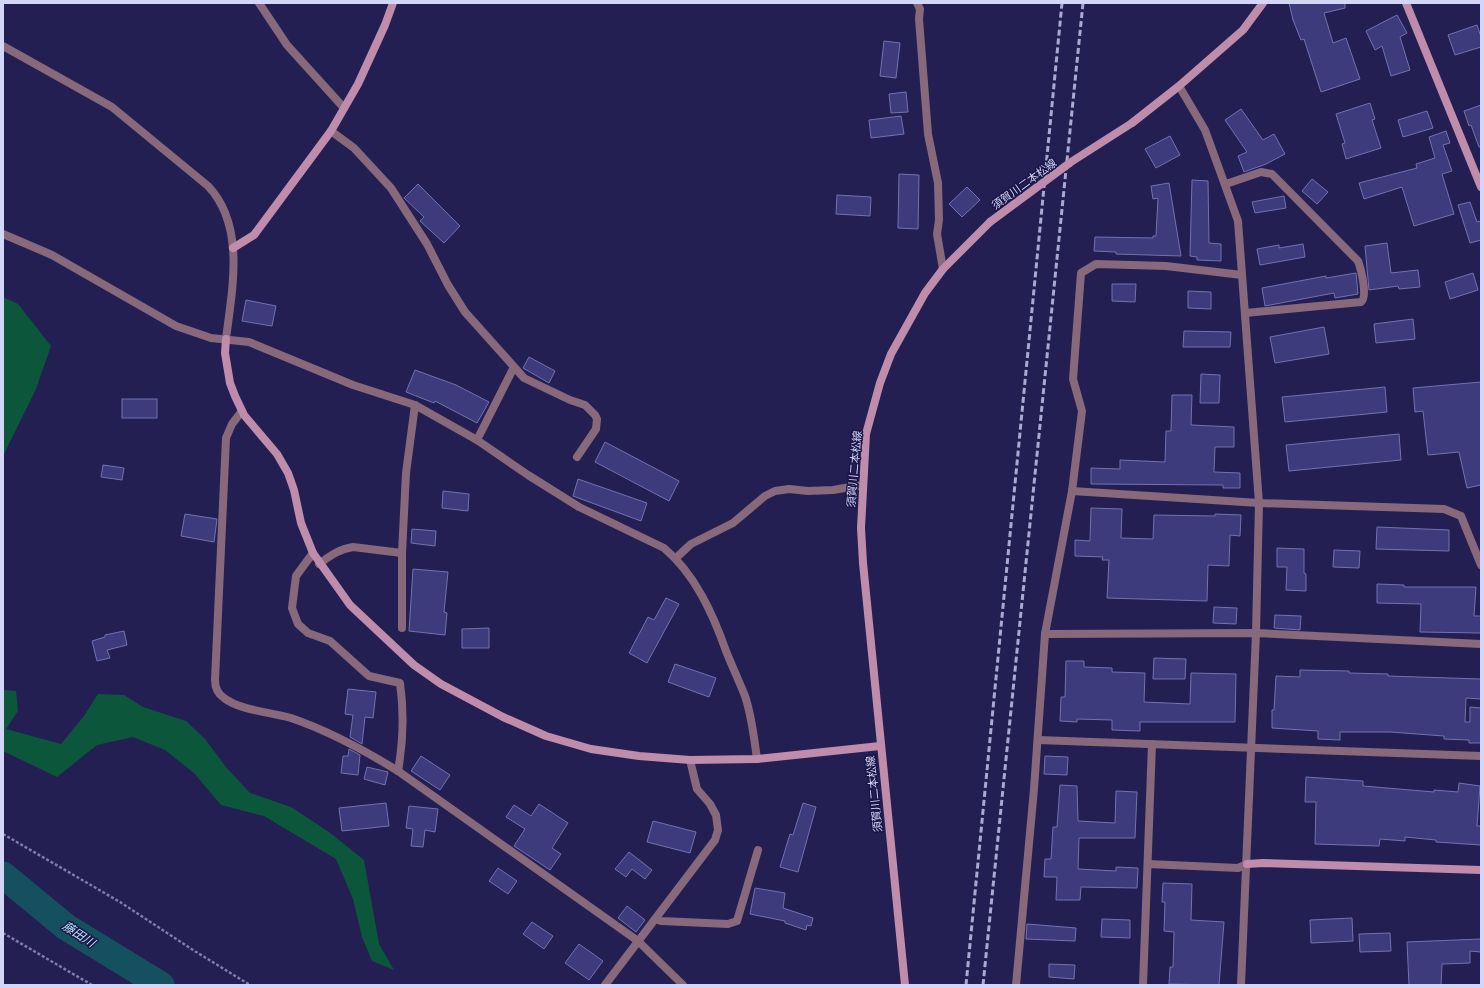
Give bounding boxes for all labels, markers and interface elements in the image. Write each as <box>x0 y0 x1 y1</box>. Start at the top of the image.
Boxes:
street label: 須賀川二本松線 <box>989 156 1059 212</box>
street label: 須賀川二本松線 <box>844 430 864 508</box>
street label: 須賀川二本松線 <box>863 755 885 833</box>
water label: 藤田川 <box>60 918 100 951</box>

